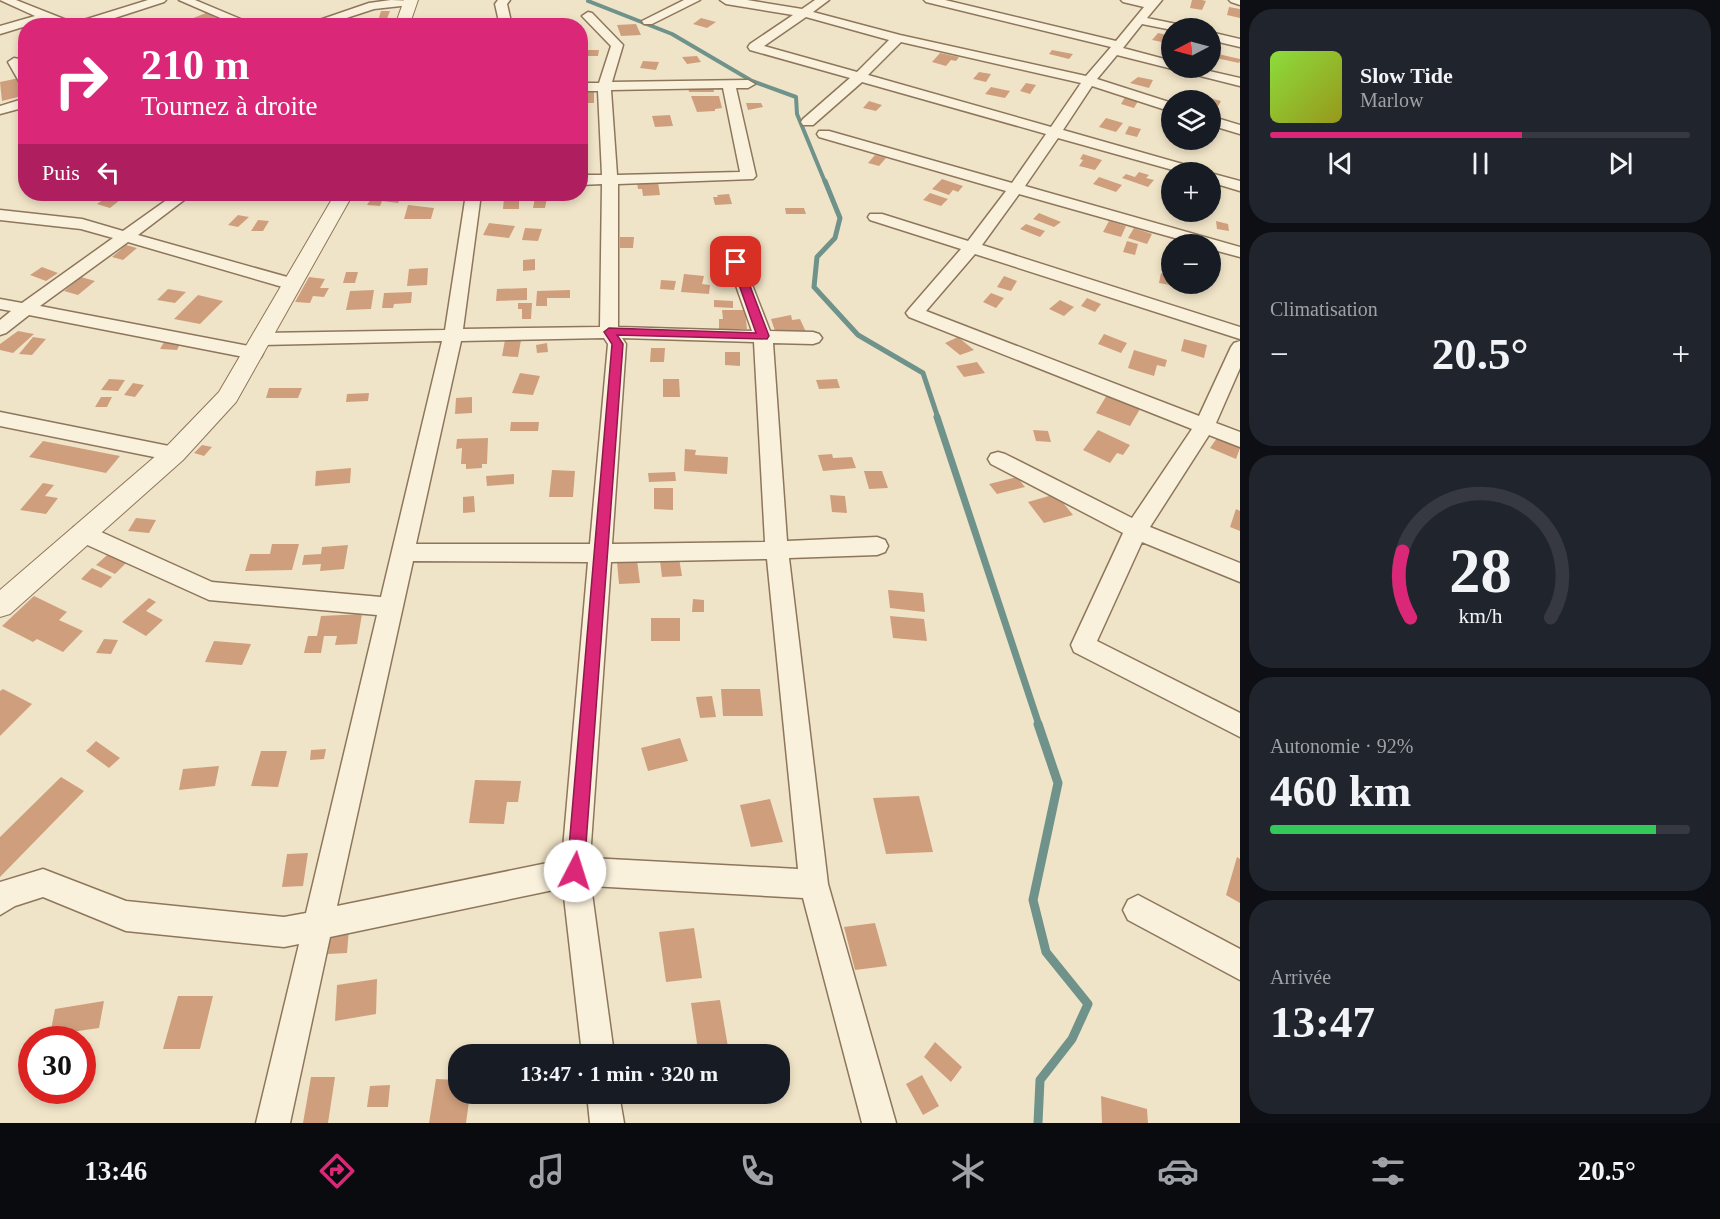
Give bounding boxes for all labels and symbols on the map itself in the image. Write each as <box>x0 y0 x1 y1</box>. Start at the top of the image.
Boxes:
north arrow <box>1161 18 1221 78</box>
pin <box>710 236 761 287</box>
position arrow <box>543 839 607 903</box>
speed limit sign: 30 <box>18 1026 96 1104</box>

